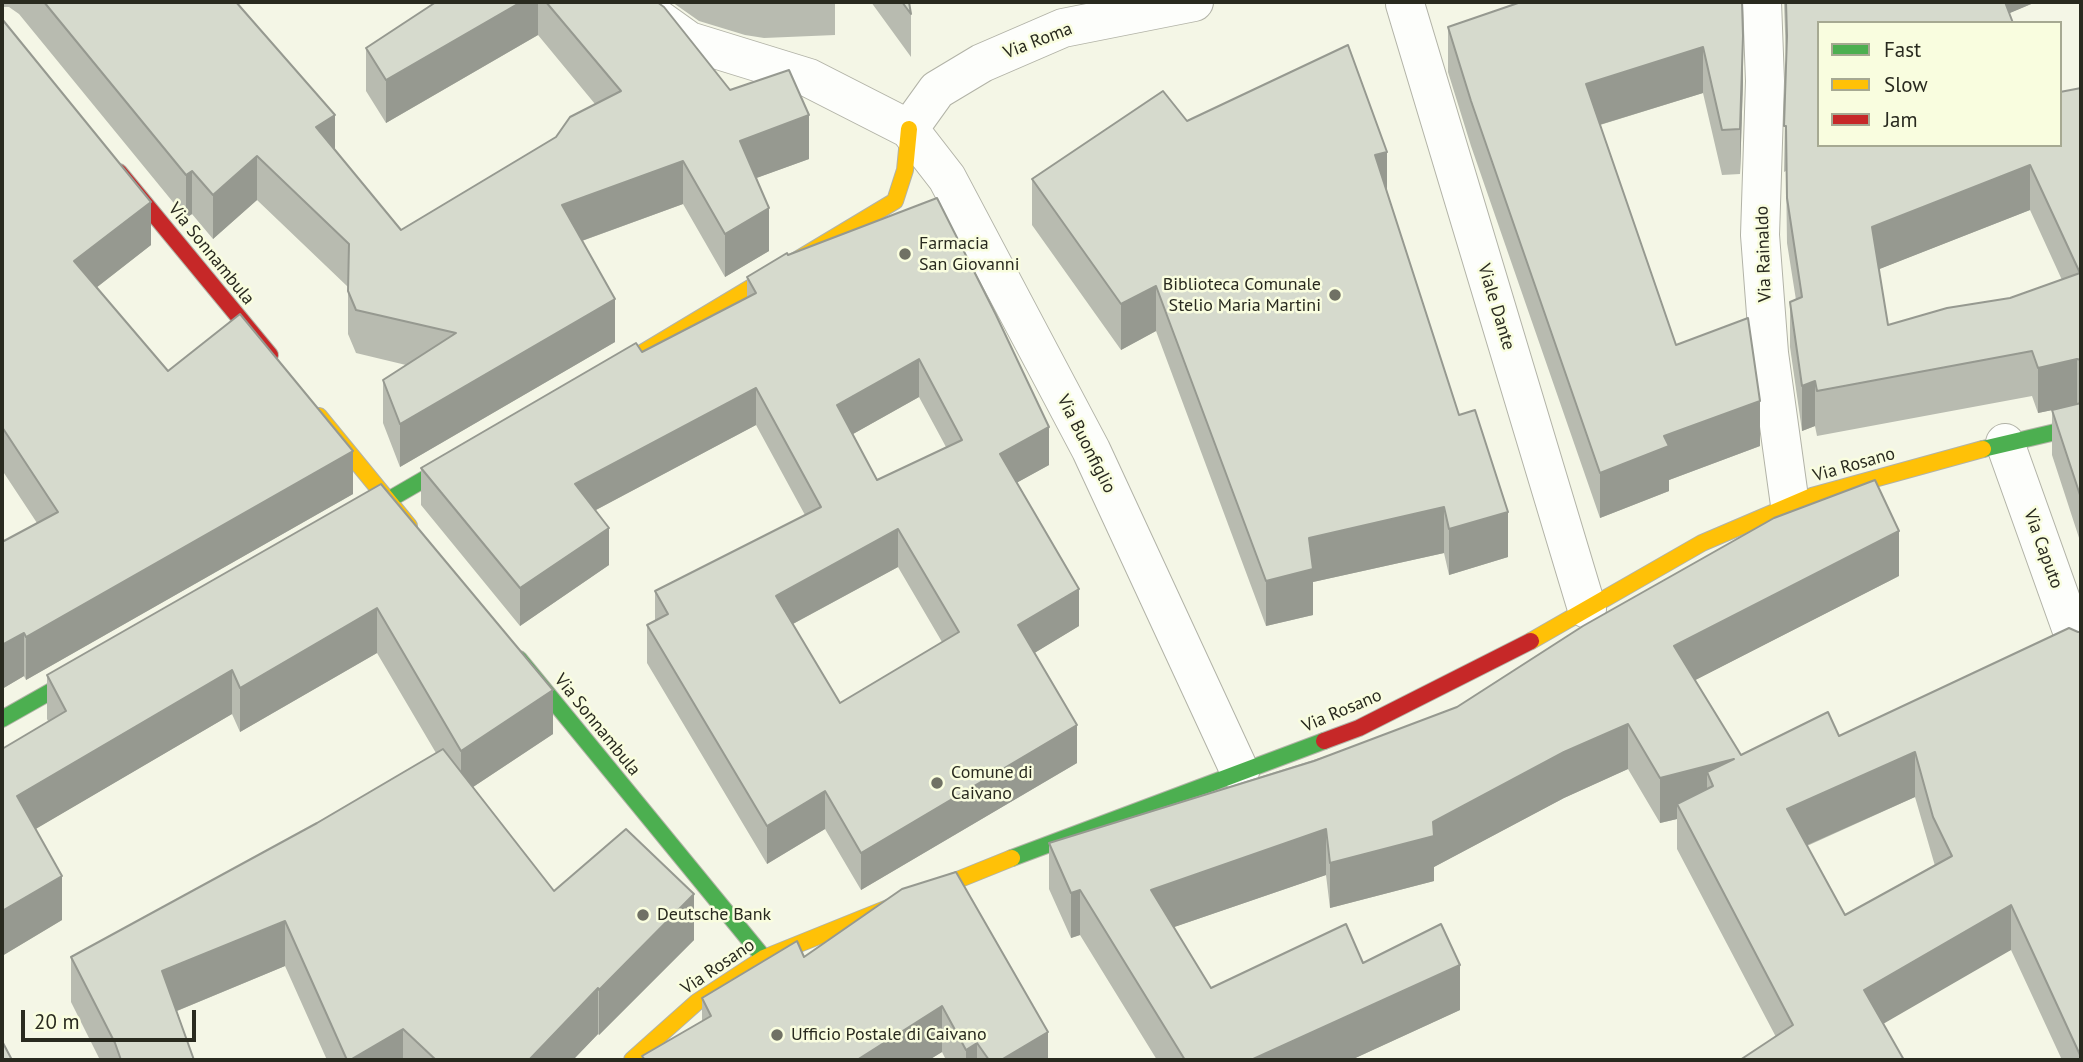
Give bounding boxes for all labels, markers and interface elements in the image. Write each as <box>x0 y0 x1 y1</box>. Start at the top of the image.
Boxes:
street label: Via Roma <box>1001 18 1075 64</box>
legend <box>1817 21 2062 147</box>
text: Fast <box>1884 36 1921 63</box>
text: Slow <box>1884 71 1928 98</box>
text: Jam <box>1884 106 1918 133</box>
street label: Via Sonnambula <box>163 199 259 309</box>
street label: Via Rainaldo <box>1752 205 1776 303</box>
place label: Farmacia San Giovanni <box>919 233 1020 276</box>
marker: Farmacia San Giovanni <box>897 246 913 262</box>
street label: Viale Dante <box>1473 261 1519 353</box>
place label: Biblioteca Comunale Stelio Maria Martini <box>1163 274 1321 316</box>
marker: Biblioteca Comunale Stelio Maria Martini <box>1327 287 1343 303</box>
street label: Via Buonfiglio <box>1052 391 1120 497</box>
street label: Via Rosano <box>1811 443 1897 487</box>
street label: Via Caputo <box>2019 506 2067 592</box>
street label: Via Sonnambula <box>549 670 645 780</box>
street label: Via Rosano <box>1299 685 1385 737</box>
place label: Comune di Caivano <box>951 762 1033 804</box>
marker: Comune di Caivano <box>929 775 945 791</box>
place label: Deutsche Bank <box>657 904 771 926</box>
marker: Deutsche Bank <box>635 907 651 923</box>
street label: Via Rosano <box>677 934 759 1000</box>
scale bar <box>24 996 200 1040</box>
text: 20 m <box>34 1008 80 1035</box>
place label: Ufficio Postale di Caivano <box>791 1024 987 1046</box>
marker: Ufficio Postale di Caivano <box>769 1027 785 1043</box>

